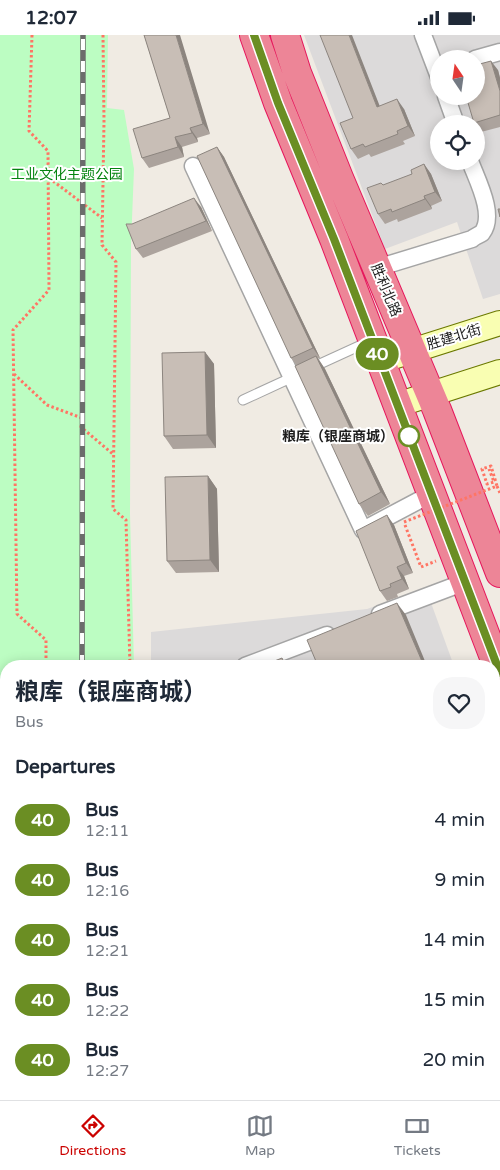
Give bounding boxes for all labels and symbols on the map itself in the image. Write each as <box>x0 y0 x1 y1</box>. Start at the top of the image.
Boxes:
north arrow <box>430 50 485 105</box>
park label: 工业文化主题公园 <box>11 166 123 183</box>
street label: 胜利北路 <box>367 261 405 319</box>
street label: 胜建北街 <box>425 321 483 353</box>
line badge: 40 <box>354 338 400 370</box>
marker: 粮库（银座商城） <box>398 425 420 447</box>
place label: 粮库（银座商城） <box>282 428 394 445</box>

